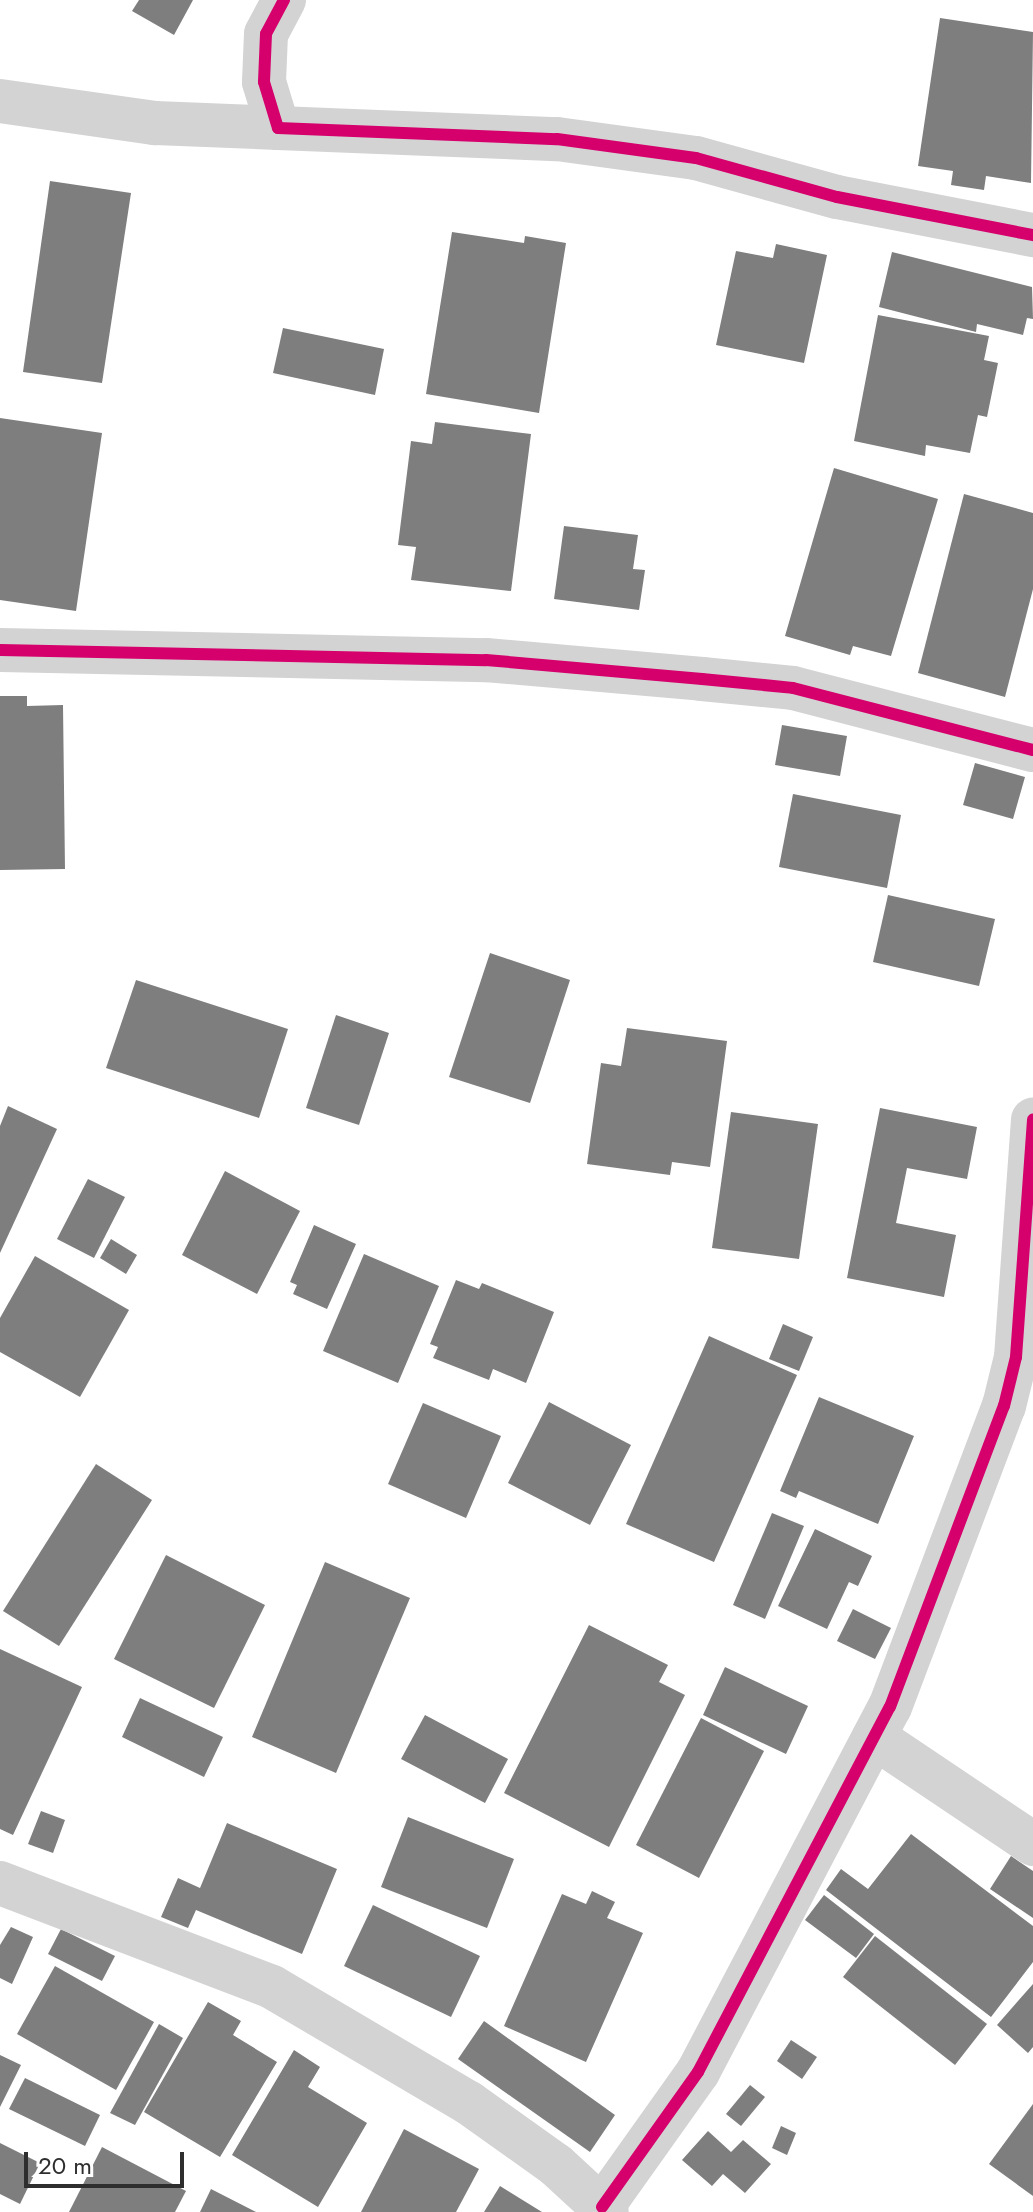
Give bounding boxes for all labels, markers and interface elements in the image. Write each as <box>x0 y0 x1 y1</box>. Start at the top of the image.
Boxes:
scale bar <box>28 2136 188 2186</box>
text: 20 m <box>38 2148 92 2183</box>

